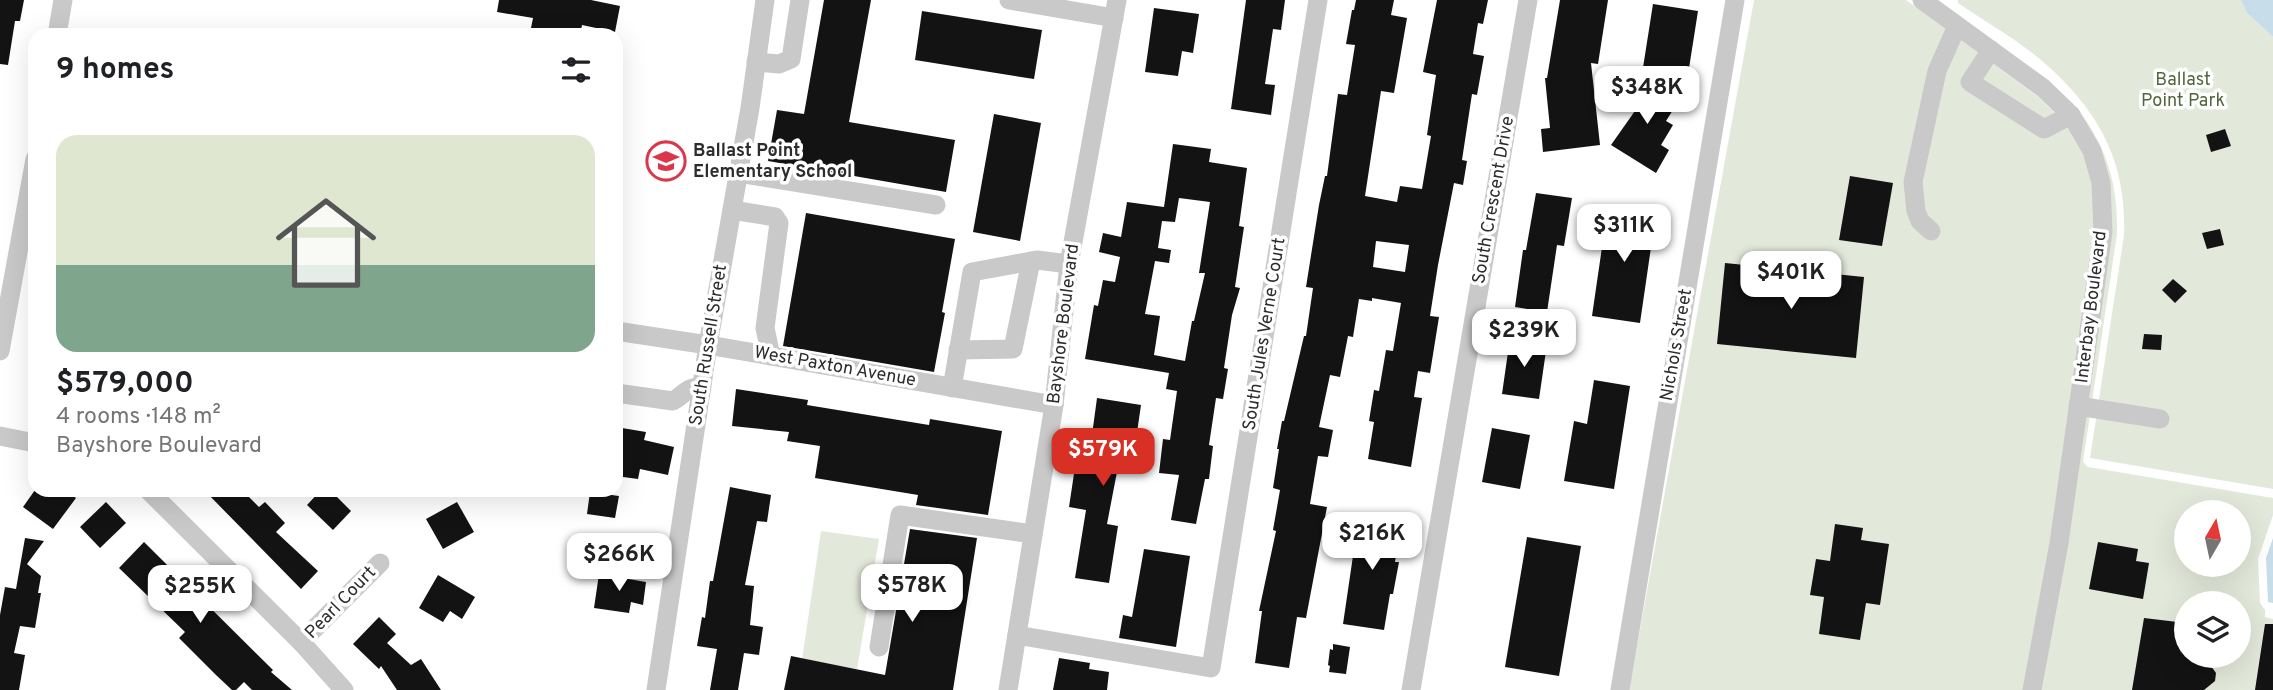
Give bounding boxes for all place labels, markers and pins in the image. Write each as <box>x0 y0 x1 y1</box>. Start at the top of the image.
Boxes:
pin: $348K <box>1598 66 1696 126</box>
school or university icon: Ballast Point Elementary School <box>645 140 687 182</box>
place label: Ballast Point Elementary School <box>693 140 852 184</box>
pin: $311K <box>1575 204 1673 264</box>
pin: $401K <box>1742 252 1840 311</box>
pin: $239K <box>1475 310 1573 369</box>
pin: $579K <box>1054 428 1152 488</box>
pin: $216K <box>1323 512 1421 572</box>
pin: $266K <box>570 534 668 593</box>
pin: $578K <box>863 564 961 624</box>
pin: $255K <box>151 566 249 625</box>

